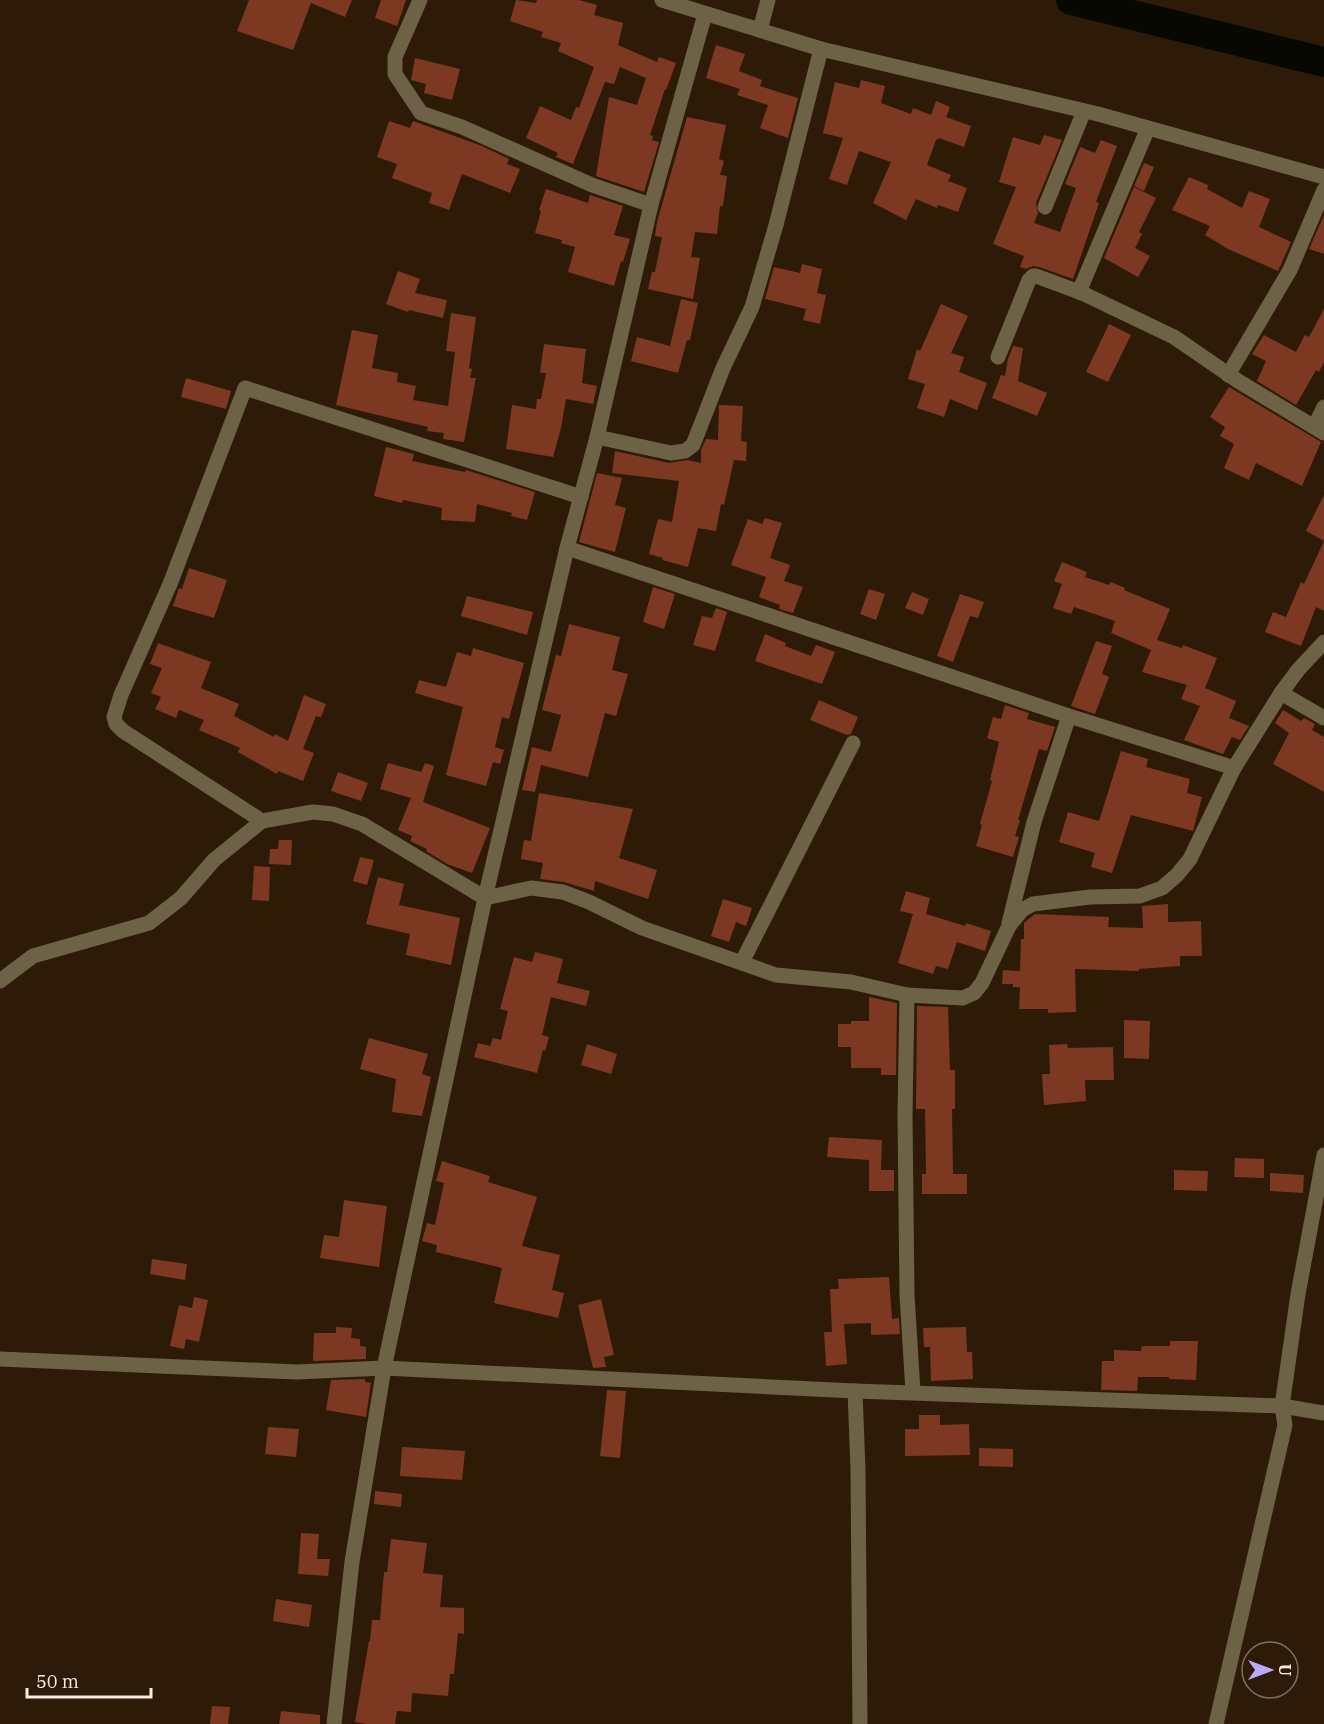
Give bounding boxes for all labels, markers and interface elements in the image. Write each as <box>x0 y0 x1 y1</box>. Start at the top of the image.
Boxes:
north arrow <box>1240 1640 1300 1700</box>
scale bar <box>27 1661 152 1699</box>
text: U <box>1275 1664 1295 1676</box>
text: 50 m <box>36 1670 79 1693</box>

